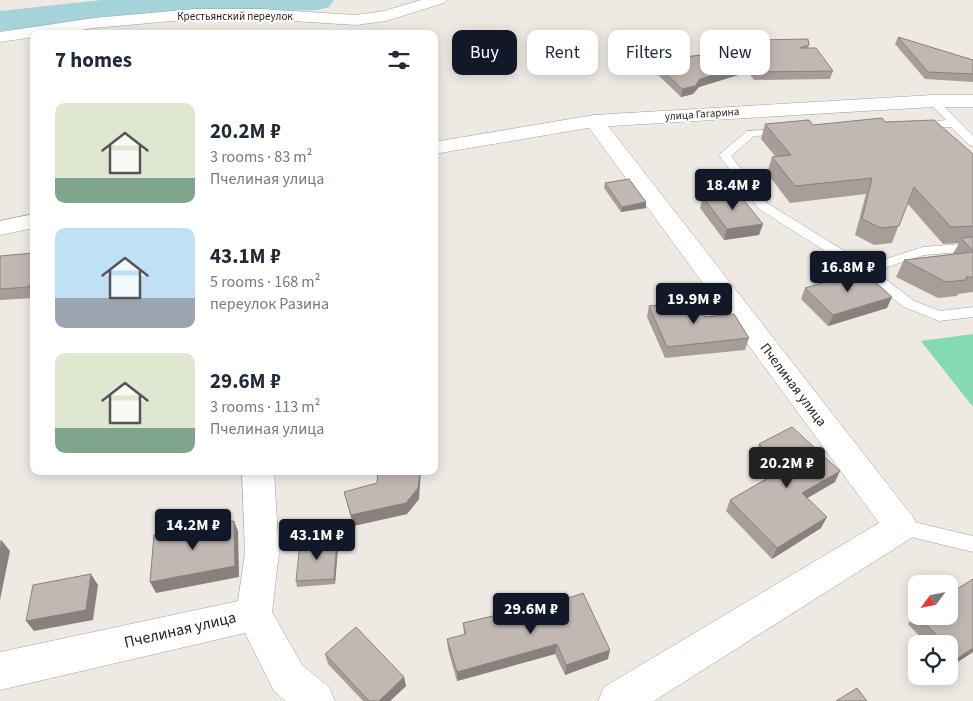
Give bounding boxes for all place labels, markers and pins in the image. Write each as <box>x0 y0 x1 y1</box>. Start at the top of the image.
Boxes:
pin: 18.4M ₽ <box>687 168 779 211</box>
pin: 16.8M ₽ <box>802 250 894 293</box>
pin: 19.9M ₽ <box>648 282 740 325</box>
pin: 20.2M ₽ <box>741 446 833 489</box>
pin: 14.2M ₽ <box>147 508 239 551</box>
pin: 43.1M ₽ <box>271 518 363 561</box>
pin: 29.6M ₽ <box>485 592 577 635</box>

